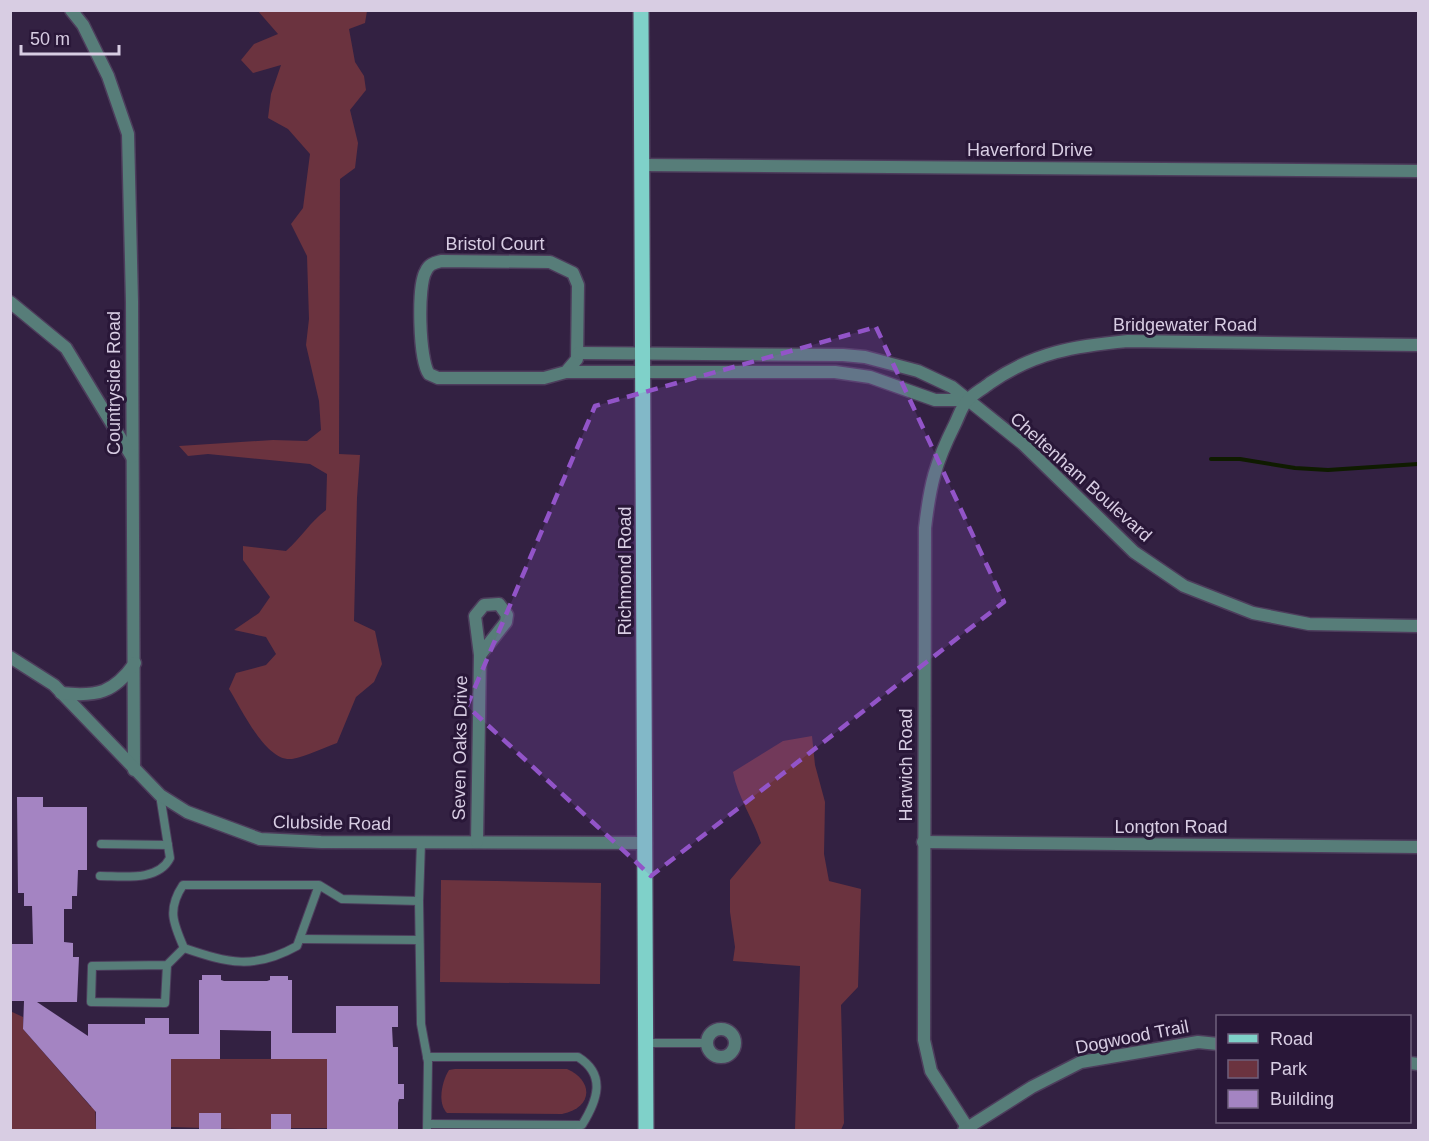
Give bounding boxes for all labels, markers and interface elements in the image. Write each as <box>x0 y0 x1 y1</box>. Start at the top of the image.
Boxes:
scale bar <box>21 18 118 56</box>
text: 50 m <box>30 29 70 49</box>
street label: Haverford Drive <box>967 140 1093 160</box>
street label: Bristol Court <box>445 234 545 254</box>
street label: Countryside Road <box>104 311 124 455</box>
street label: Bridgewater Road <box>1113 315 1257 335</box>
street label: Cheltenham Boulevard <box>1006 408 1156 546</box>
street label: Richmond Road <box>615 506 635 636</box>
street label: Seven Oaks Drive <box>449 675 471 821</box>
street label: Harwich Road <box>896 708 916 822</box>
street label: Clubside Road <box>273 812 391 834</box>
street label: Longton Road <box>1114 817 1228 837</box>
legend <box>1216 1015 1411 1123</box>
street label: Dogwood Trail <box>1074 1016 1190 1058</box>
text: Road <box>1270 1029 1313 1049</box>
text: Park <box>1270 1059 1308 1079</box>
text: Building <box>1270 1089 1334 1109</box>

